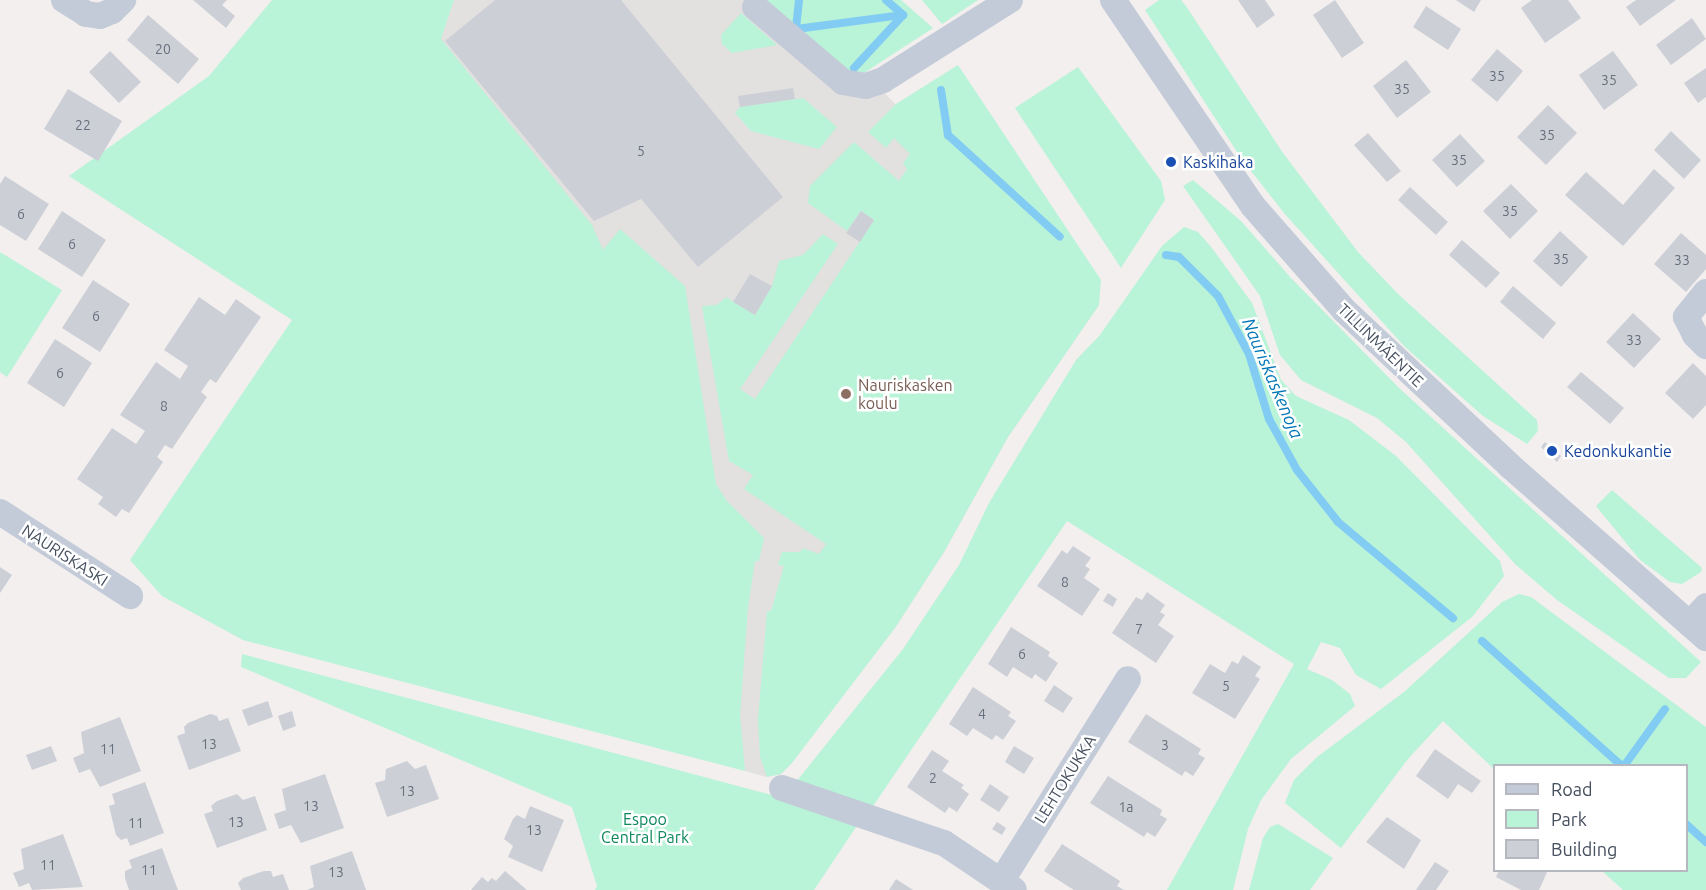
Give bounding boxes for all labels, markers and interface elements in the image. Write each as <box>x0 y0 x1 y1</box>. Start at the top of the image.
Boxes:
house number: 20 <box>155 41 171 57</box>
house number: 35 <box>1489 68 1505 84</box>
house number: 35 <box>1601 72 1617 88</box>
house number: 35 <box>1394 81 1410 97</box>
house number: 22 <box>75 117 91 133</box>
house number: 35 <box>1539 127 1555 143</box>
house number: 5 <box>637 143 645 159</box>
place label: Kaskihaka <box>1183 152 1254 172</box>
house number: 35 <box>1451 152 1467 168</box>
marker: Kaskihaka <box>1164 155 1178 169</box>
house number: 35 <box>1502 203 1518 219</box>
house number: 6 <box>17 206 25 222</box>
house number: 6 <box>68 236 76 252</box>
house number: 35 <box>1553 251 1569 267</box>
house number: 33 <box>1674 252 1690 268</box>
street label: TILLINMÄENTIE <box>1334 299 1428 391</box>
house number: 6 <box>92 308 100 324</box>
water label: Nauriskaskenoja <box>1238 315 1308 441</box>
house number: 33 <box>1626 332 1642 348</box>
house number: 6 <box>56 365 64 381</box>
place label: Nauriskasken koulu <box>858 375 953 413</box>
marker: Nauriskasken koulu <box>839 387 853 401</box>
house number: 8 <box>160 398 168 414</box>
place label: Kedonkukantie <box>1564 441 1672 461</box>
marker: Kedonkukantie <box>1545 444 1559 458</box>
street label: NAURISKASKI <box>19 520 111 590</box>
house number: 8 <box>1061 574 1069 590</box>
house number: 7 <box>1135 621 1143 637</box>
house number: 6 <box>1018 646 1026 662</box>
house number: 5 <box>1222 678 1230 694</box>
house number: 4 <box>978 706 986 722</box>
street label: LEHTOKUKKA <box>1030 731 1100 827</box>
house number: 13 <box>201 736 217 752</box>
house number: 3 <box>1161 737 1169 753</box>
house number: 11 <box>100 741 116 757</box>
legend <box>1493 764 1688 872</box>
house number: 2 <box>929 770 937 786</box>
text: Road <box>1551 779 1593 799</box>
house number: 13 <box>399 783 415 799</box>
house number: 13 <box>303 798 319 814</box>
house number: 1a <box>1118 799 1134 815</box>
park label: Espoo Central Park <box>601 809 689 847</box>
text: Park <box>1551 809 1587 829</box>
house number: 13 <box>228 814 244 830</box>
house number: 11 <box>128 815 144 831</box>
house number: 13 <box>526 822 542 838</box>
text: Building <box>1551 839 1617 859</box>
house number: 11 <box>40 857 56 873</box>
house number: 11 <box>141 862 157 878</box>
house number: 13 <box>328 864 344 880</box>

